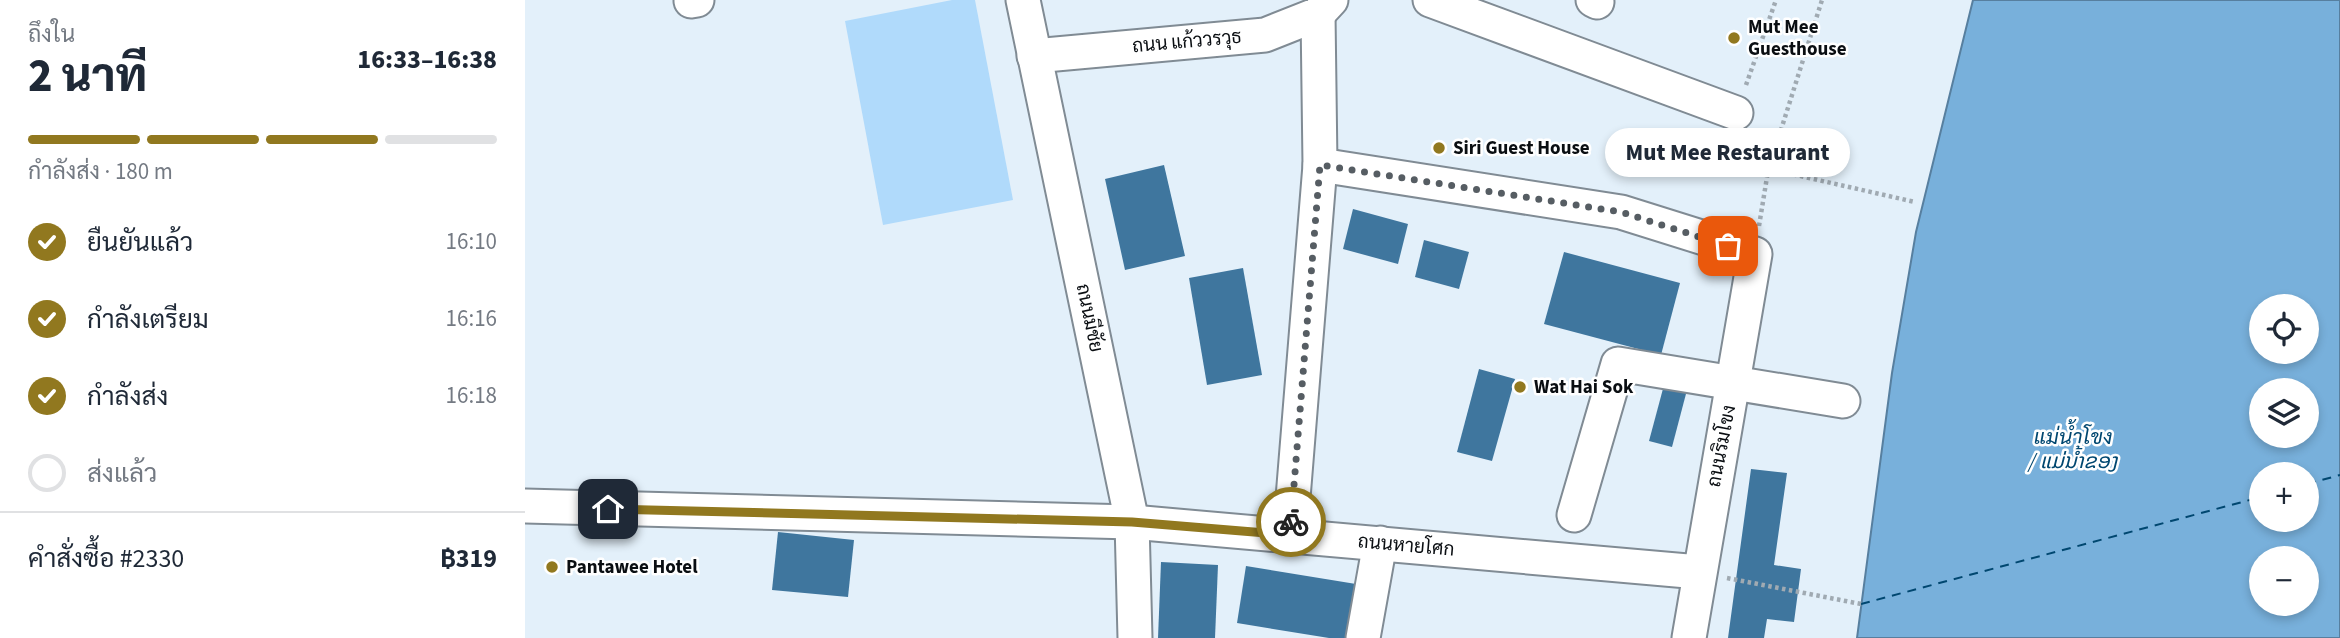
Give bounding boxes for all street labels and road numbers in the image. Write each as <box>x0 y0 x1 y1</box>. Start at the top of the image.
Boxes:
street label: ถนน แก้ววรวุธ <box>1131 24 1243 60</box>
street label: ถนนมีชัย <box>1069 281 1109 355</box>
street label: ถนนริมโขง <box>1701 403 1743 489</box>
street label: ถนนหายโศก <box>1357 528 1455 564</box>

